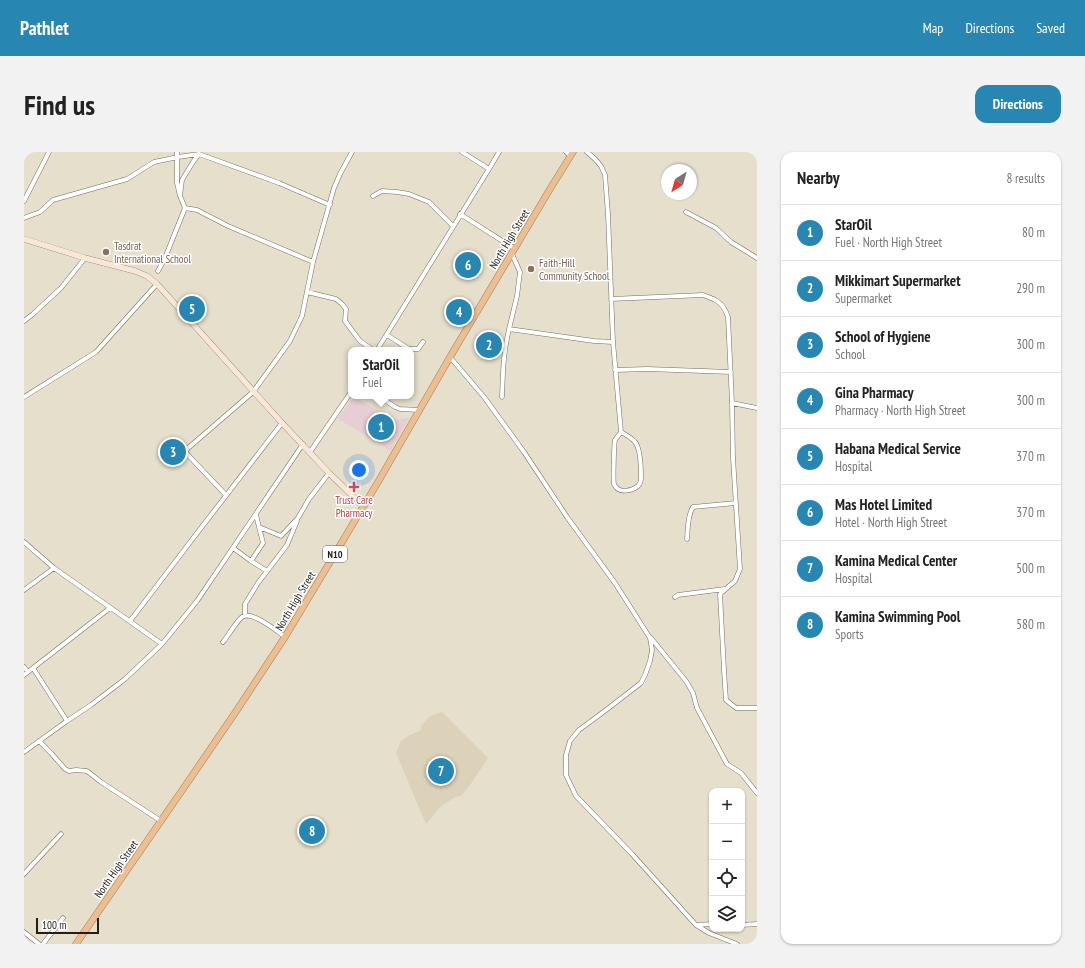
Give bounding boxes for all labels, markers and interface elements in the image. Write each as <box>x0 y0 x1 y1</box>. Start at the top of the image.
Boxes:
text: Pathlet <box>20 16 69 40</box>
text: Map <box>923 19 943 37</box>
text: Directions <box>965 19 1014 37</box>
text: Saved <box>1036 19 1065 37</box>
button: Directions <box>975 85 1061 123</box>
text: Find us <box>24 86 95 123</box>
north arrow <box>661 164 697 200</box>
text: Nearby <box>797 167 840 189</box>
text: 8 results <box>1006 170 1045 187</box>
street label: North High Street <box>486 207 532 271</box>
text: StarOil <box>835 215 872 234</box>
text: 1 <box>807 224 813 241</box>
text: 80 m <box>1022 224 1045 241</box>
text: Fuel · North High Street <box>835 234 942 251</box>
place label: Tasdrat International School <box>114 239 191 266</box>
marker: Tasdrat International School <box>101 247 111 257</box>
pin: 6 <box>455 250 481 280</box>
place label: Faith-Hill Community School <box>539 256 610 283</box>
marker: Faith-Hill Community School <box>526 264 536 274</box>
text: Mikkimart Supermarket <box>835 271 961 290</box>
text: 2 <box>807 280 813 297</box>
text: 290 m <box>1016 280 1045 297</box>
text: Supermarket <box>835 290 892 307</box>
pin: 5 <box>179 294 205 324</box>
pin: 4 <box>446 297 472 327</box>
text: School of Hygiene <box>835 327 931 346</box>
pin: 2 <box>476 330 502 360</box>
text: 3 <box>807 336 813 353</box>
text: 300 m <box>1016 336 1045 353</box>
text: School <box>835 346 865 363</box>
popup <box>348 347 414 399</box>
text: StarOil <box>363 355 399 374</box>
text: Fuel <box>363 374 382 391</box>
text: Gina Pharmacy <box>835 383 914 402</box>
text: 4 <box>807 392 813 409</box>
text: 300 m <box>1016 392 1045 409</box>
text: Pharmacy · North High Street <box>835 402 966 419</box>
pin: 1 <box>368 412 394 442</box>
pin: 3 <box>160 437 186 467</box>
text: Habana Medical Service <box>835 439 961 458</box>
text: 5 <box>807 448 813 465</box>
text: 370 m <box>1016 448 1045 465</box>
text: Hospital <box>835 458 872 475</box>
your location <box>349 460 369 480</box>
marker: Trust Care Pharmacy <box>349 482 359 492</box>
place label: Trust Care Pharmacy <box>335 493 373 520</box>
text: Mas Hotel Limited <box>835 495 932 514</box>
text: 6 <box>807 504 813 521</box>
text: 370 m <box>1016 504 1045 521</box>
text: Hotel · North High Street <box>835 514 947 531</box>
road number: N10 <box>323 546 347 562</box>
text: Kamina Medical Center <box>835 551 957 570</box>
text: 7 <box>807 560 813 577</box>
text: 500 m <box>1016 560 1045 577</box>
street label: North High Street <box>272 569 318 633</box>
text: Hospital <box>835 570 872 587</box>
text: Kamina Swimming Pool <box>835 607 960 626</box>
text: 8 <box>807 616 813 633</box>
text: 580 m <box>1016 616 1045 633</box>
text: Sports <box>835 626 864 643</box>
pin: 7 <box>428 756 454 786</box>
map controls <box>709 788 745 932</box>
button: + <box>709 788 745 824</box>
pin: 8 <box>299 816 325 846</box>
button: − <box>709 824 745 860</box>
street label: North High Street <box>91 837 141 901</box>
button: locate <box>709 860 745 896</box>
button: layers <box>709 896 745 932</box>
scale bar <box>36 916 99 935</box>
text: 100 m <box>42 918 66 932</box>

